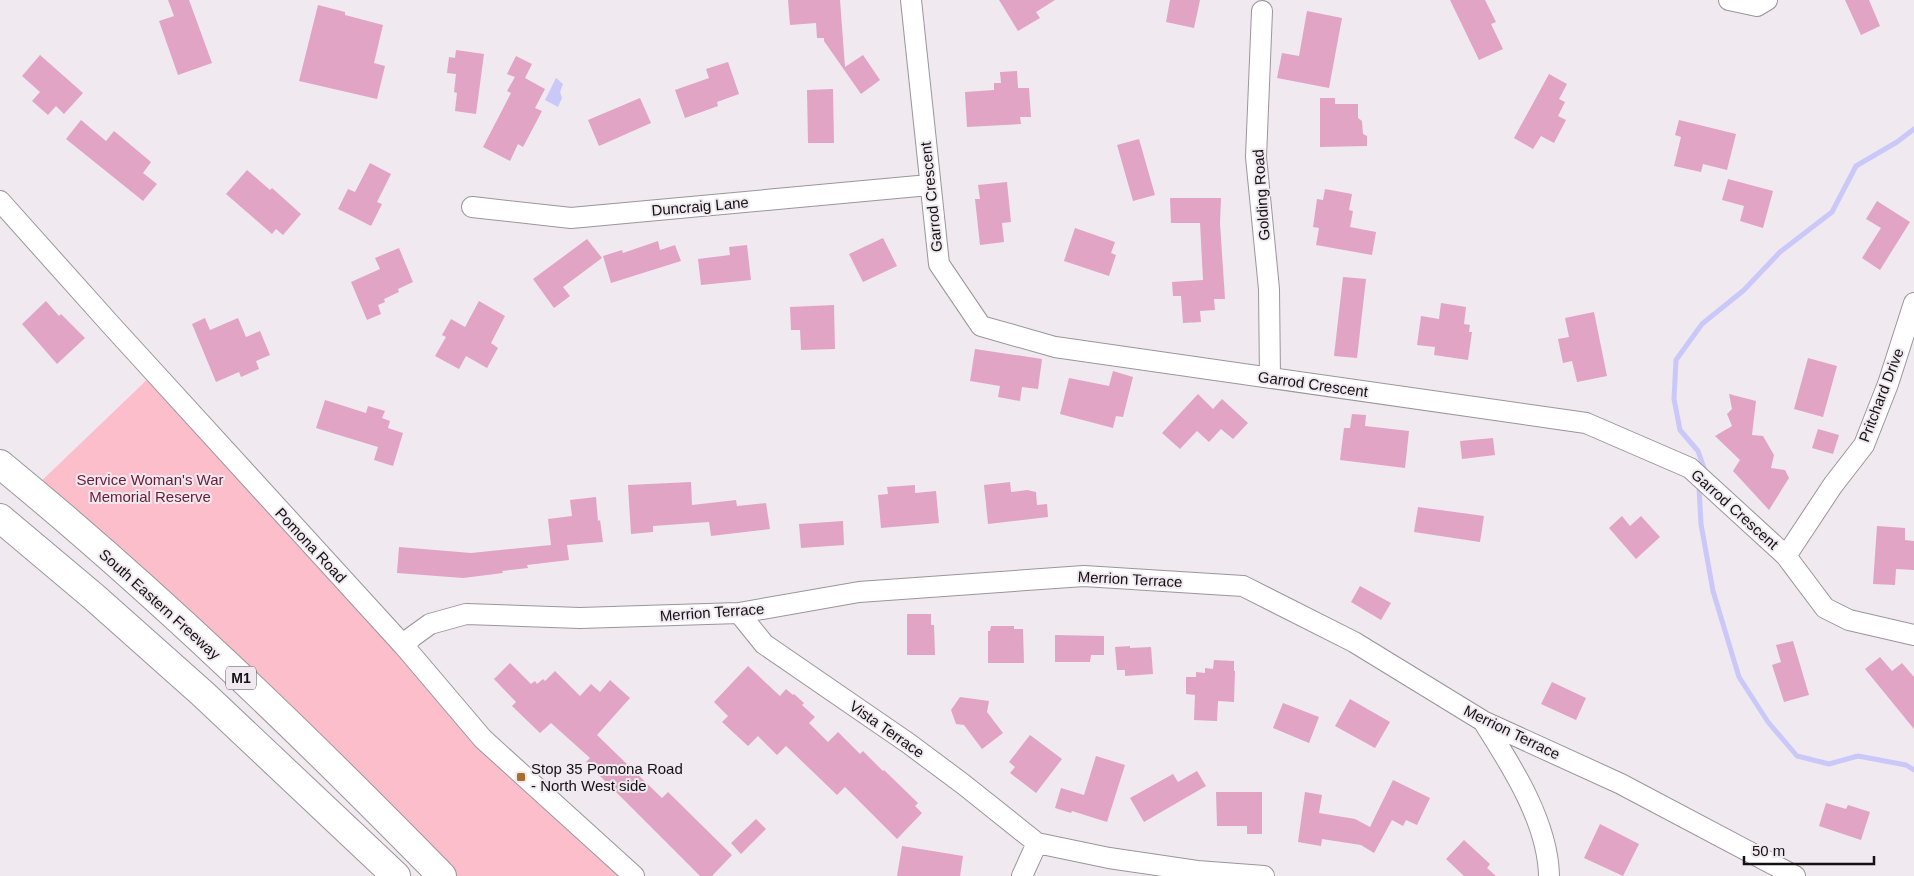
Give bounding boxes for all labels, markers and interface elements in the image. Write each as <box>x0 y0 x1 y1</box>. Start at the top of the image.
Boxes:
street label: Garrod Crescent <box>917 140 945 253</box>
street label: Golding Road <box>1249 149 1273 241</box>
street label: Duncraig Lane <box>651 193 749 219</box>
street label: Pritchard Drive <box>1855 346 1907 444</box>
street label: Garrod Crescent <box>1257 368 1370 400</box>
street label: Garrod Crescent <box>1688 466 1783 553</box>
park label: Service Woman's War Memorial Reserve <box>76 471 224 505</box>
street label: Pomona Road <box>272 504 350 586</box>
street label: South Eastern Freeway <box>96 545 224 663</box>
street label: Merrion Terrace <box>1077 568 1183 590</box>
street label: Merrion Terrace <box>659 600 765 624</box>
road number: M1 <box>226 666 256 690</box>
street label: Vista Terrace <box>846 697 928 761</box>
street label: Merrion Terrace <box>1461 701 1563 763</box>
place label: Stop 35 Pomona Road - North West side <box>531 760 683 794</box>
marker: Stop 35 Pomona Road - North West side <box>515 771 527 783</box>
scale bar <box>1744 834 1874 866</box>
text: 50 m <box>1752 842 1785 859</box>

